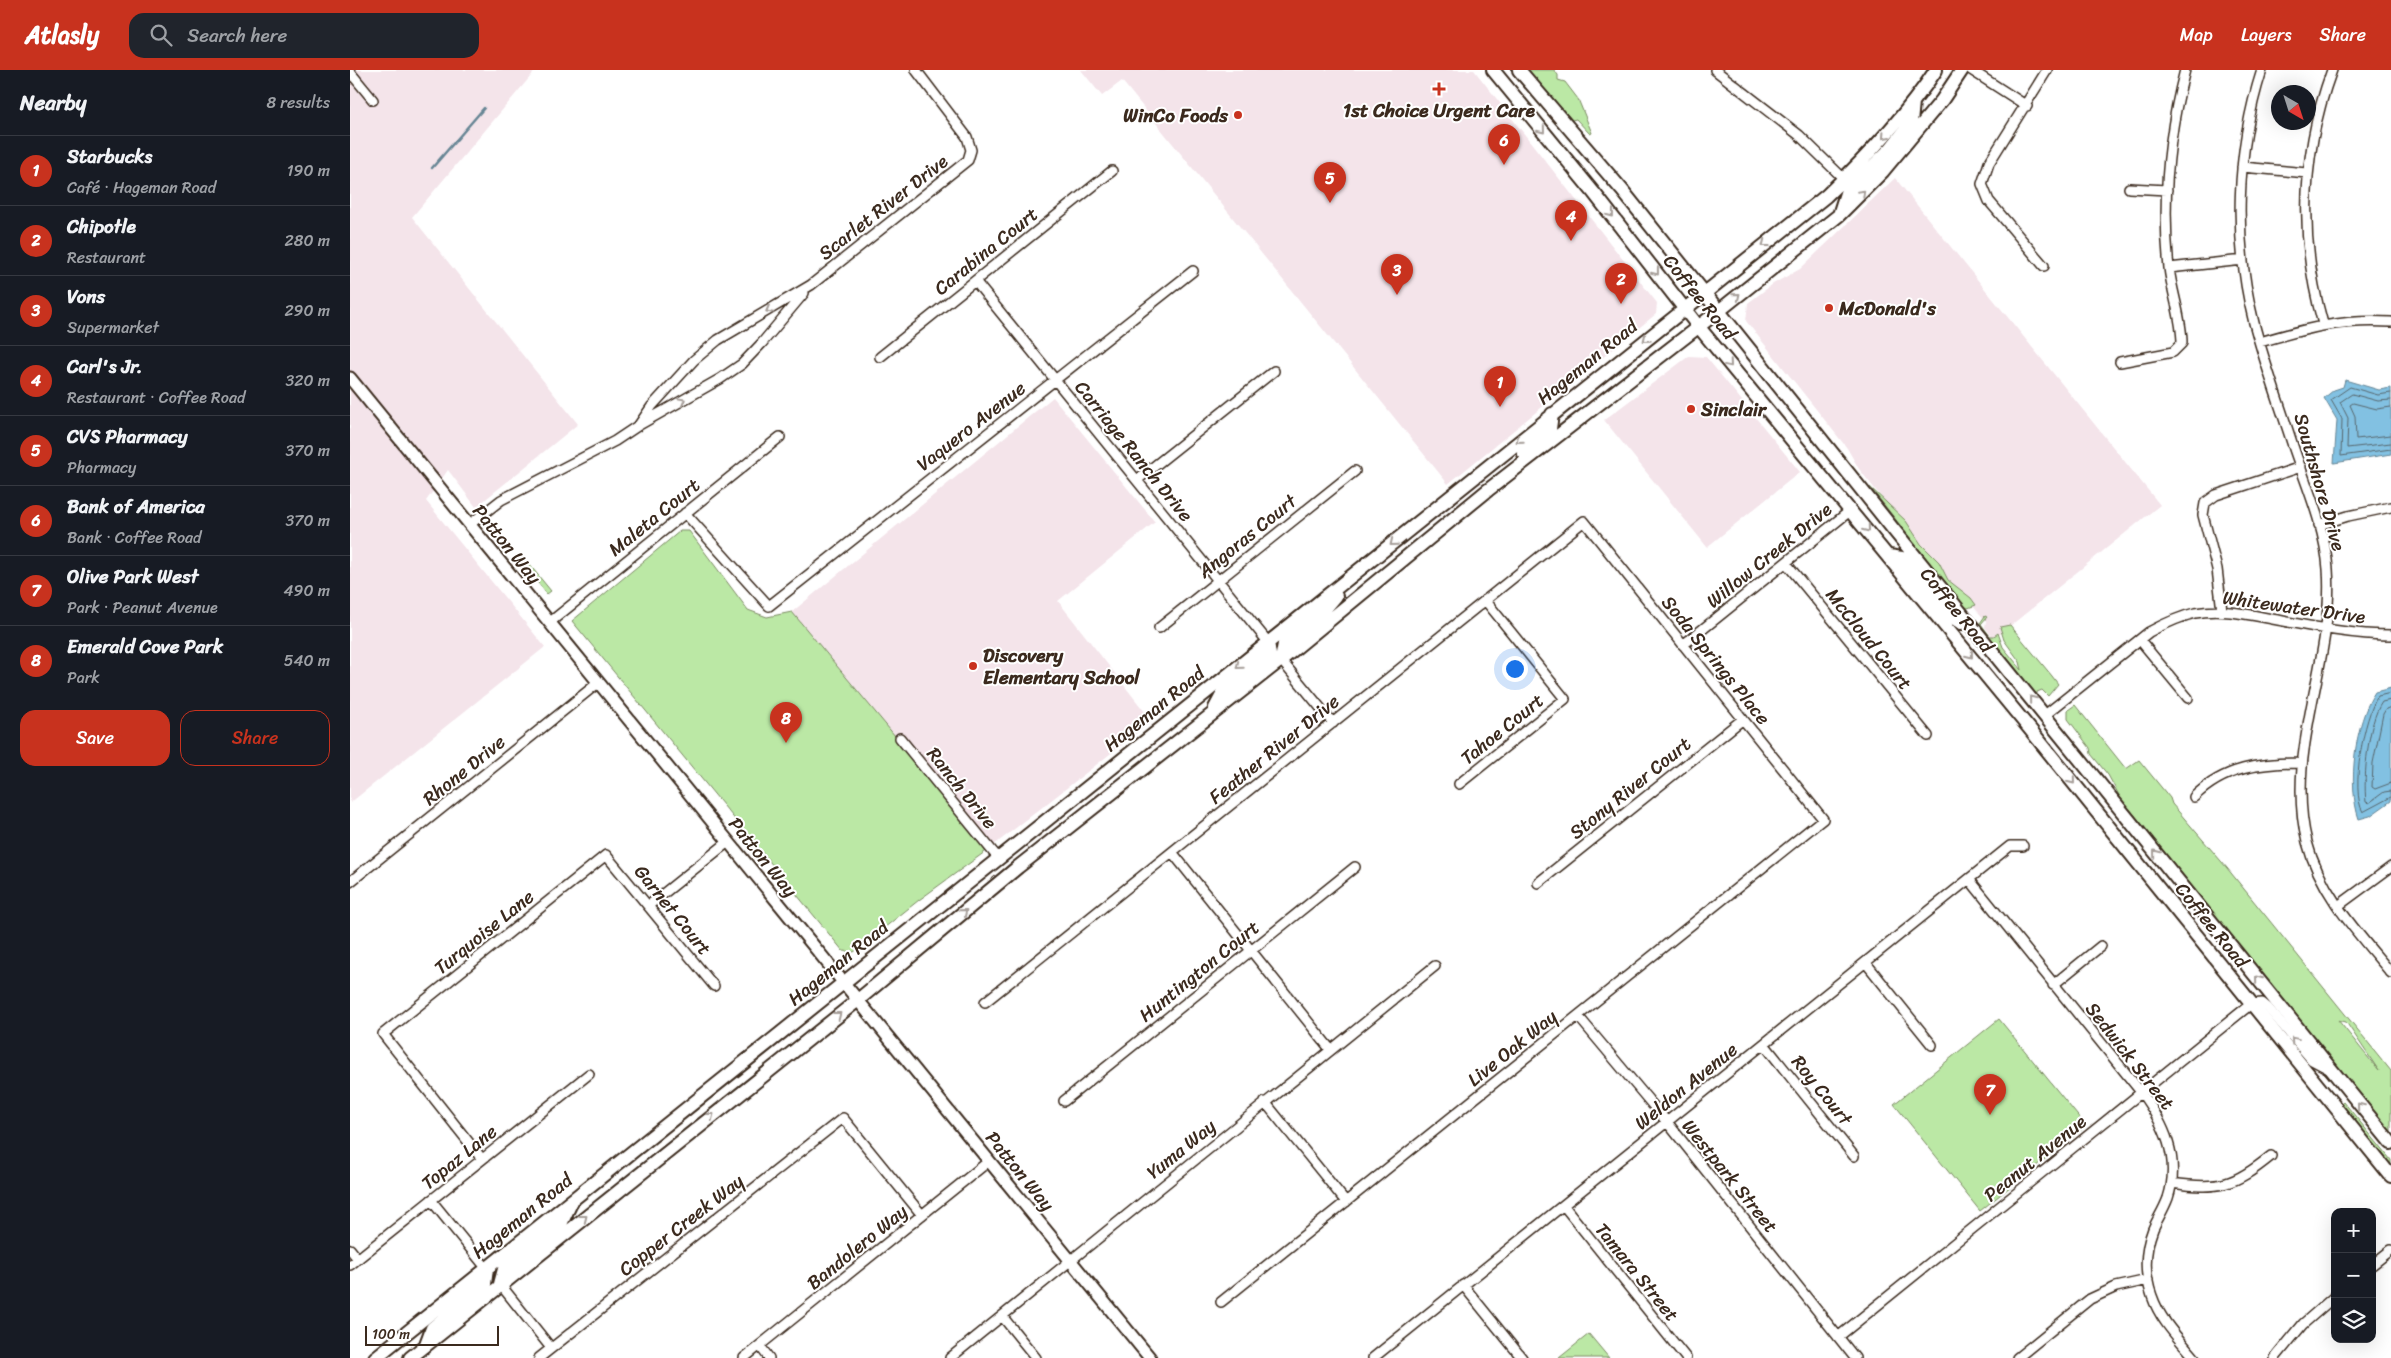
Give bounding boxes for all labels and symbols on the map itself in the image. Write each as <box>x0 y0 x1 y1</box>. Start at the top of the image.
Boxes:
marker: 1st Choice Urgent Care <box>1432 82 1446 96</box>
north arrow <box>2271 85 2316 130</box>
place label: 1st Choice Urgent Care <box>1343 94 1536 127</box>
place label: WinCo Foods <box>1123 99 1229 132</box>
marker: WinCo Foods <box>1232 109 1244 121</box>
pin: 6 <box>1488 124 1520 165</box>
one-way arrow <box>1537 124 1545 133</box>
one-way arrow <box>1882 131 1891 140</box>
street label: Scarlet River Drive <box>811 145 955 269</box>
pin: 5 <box>1314 162 1346 203</box>
one-way arrow <box>1856 190 1865 199</box>
street label: Carabina Court <box>926 198 1046 304</box>
pin: 4 <box>1555 200 1587 241</box>
one-way arrow <box>1605 209 1614 218</box>
one-way arrow <box>1762 239 1771 247</box>
street label: Coffee Road <box>1655 247 1746 349</box>
pin: 3 <box>1381 254 1413 295</box>
pin: 2 <box>1605 263 1637 304</box>
one-way arrow <box>1650 266 1658 275</box>
place label: McDonald's <box>1838 292 1937 325</box>
one-way arrow <box>1731 294 1740 302</box>
marker: McDonald's <box>1823 302 1835 314</box>
one-way arrow <box>765 304 774 314</box>
street label: Hageman Road <box>1529 309 1647 413</box>
one-way arrow <box>1643 333 1652 341</box>
one-way arrow <box>1724 358 1733 367</box>
pin: 1 <box>1484 366 1516 407</box>
street label: Vaquero Avenue <box>909 372 1033 480</box>
street label: Carriage Ranch Drive <box>1066 373 1202 529</box>
place label: Sinclair <box>1700 393 1768 426</box>
one-way arrow <box>676 397 685 407</box>
marker: Sinclair <box>1685 403 1697 415</box>
street label: Southshore Drive <box>2285 409 2355 555</box>
one-way arrow <box>1516 435 1525 444</box>
street label: Maleta Court <box>601 469 707 565</box>
street label: Angoras Court <box>1189 485 1305 587</box>
street label: Willow Creek Drive <box>1699 494 1839 616</box>
street label: Patton Way <box>464 496 550 592</box>
one-way arrow <box>1861 523 1869 532</box>
one-way arrow <box>1390 537 1399 546</box>
street label: Coffee Road <box>1912 560 2003 662</box>
street label: McCloud Court <box>1817 580 1921 698</box>
street label: Whitewater Drive <box>2221 581 2367 633</box>
street label: Soda Springs Place <box>1653 588 1779 732</box>
place label: Discovery Elementary School <box>983 639 1140 694</box>
one-way arrow <box>1964 649 1972 658</box>
street label: Hageman Road <box>1096 656 1214 760</box>
your location <box>1502 656 1528 682</box>
marker: Discovery Elementary School <box>967 660 979 672</box>
one-way arrow <box>1235 660 1244 669</box>
street label: Feather River Drive <box>1201 685 1347 812</box>
street label: Tahoe Court <box>1453 685 1551 773</box>
one-way arrow <box>2029 696 2038 705</box>
pin: 8 <box>770 702 802 743</box>
street label: Rhone Drive <box>415 726 513 814</box>
street label: Stony River Court <box>1561 728 1699 848</box>
street label: Ranch Drive <box>918 739 1006 837</box>
one-way arrow <box>2067 775 2075 784</box>
street label: Patton Way <box>720 809 806 905</box>
one-way arrow <box>2153 850 2161 859</box>
street label: Garnet Court <box>626 857 720 963</box>
street label: Coffee Road <box>2167 875 2258 977</box>
street label: Turquoise Lane <box>426 881 542 983</box>
one-way arrow <box>958 909 967 918</box>
street label: Hageman Road <box>780 910 898 1014</box>
street label: Huntington Court <box>1131 912 1267 1030</box>
one-way arrow <box>2254 976 2263 985</box>
street label: Sedwick Street <box>2077 994 2183 1118</box>
street label: Live Oak Way <box>1460 1001 1565 1095</box>
one-way arrow <box>833 1012 842 1021</box>
street label: Weldon Avenue <box>1627 1034 1745 1138</box>
one-way arrow <box>2291 1036 2300 1045</box>
street label: Roy Court <box>1783 1047 1862 1134</box>
pin: 7 <box>1974 1074 2006 1115</box>
one-way arrow <box>2357 1102 2366 1111</box>
street label: Peanut Avenue <box>1976 1106 2094 1210</box>
street label: Yuma Way <box>1139 1110 1223 1188</box>
street label: Westpark Street <box>1673 1112 1787 1240</box>
one-way arrow <box>705 1114 714 1122</box>
street label: Topaz Lane <box>413 1116 505 1198</box>
street label: Patton Way <box>977 1123 1063 1219</box>
street label: Hageman Road <box>464 1163 582 1267</box>
street label: Copper Creek Way <box>611 1165 751 1285</box>
street label: Bandolero Way <box>799 1196 915 1298</box>
one-way arrow <box>578 1215 587 1223</box>
street label: Tamara Street <box>1586 1215 1688 1329</box>
scale bar <box>365 1323 499 1346</box>

